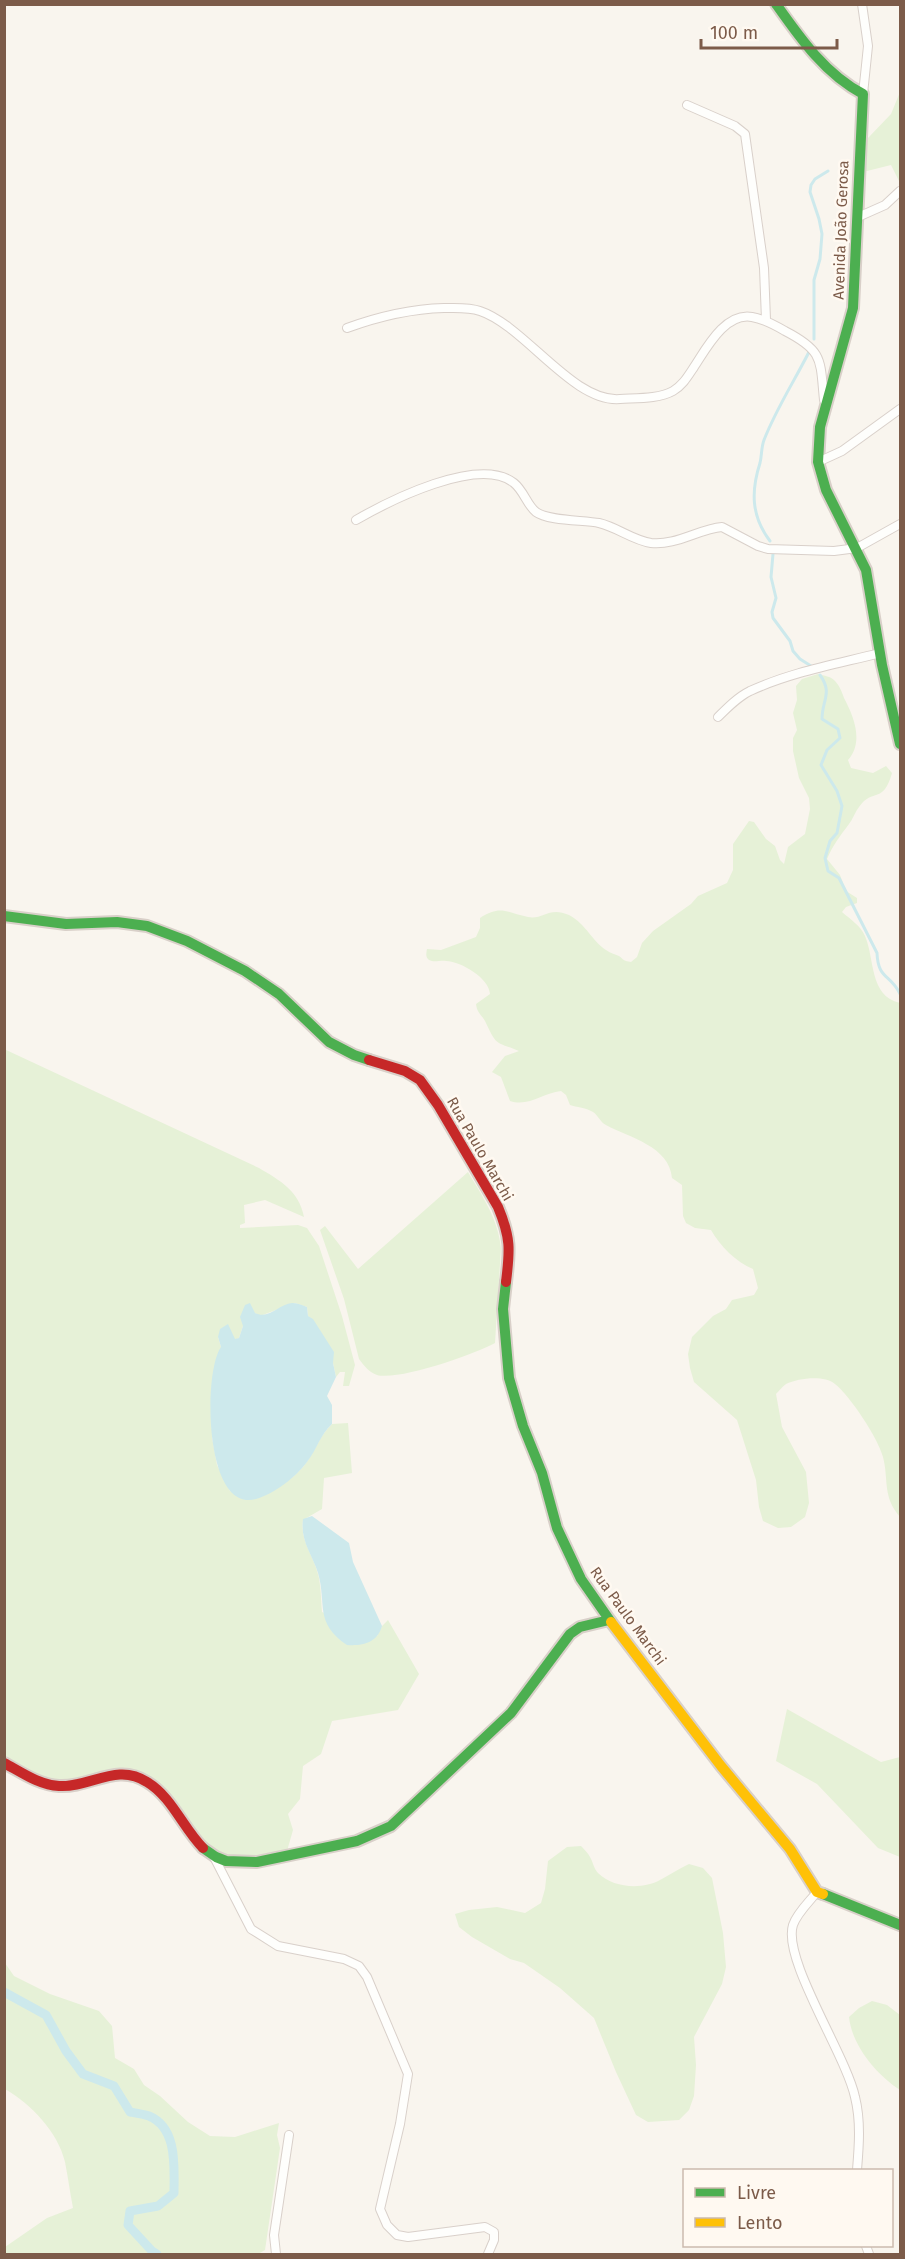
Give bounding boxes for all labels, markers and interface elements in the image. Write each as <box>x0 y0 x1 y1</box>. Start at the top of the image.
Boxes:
scale bar <box>701 12 838 50</box>
text: 100 m <box>710 22 758 44</box>
street label: Avenida João Gerosa <box>830 160 852 300</box>
street label: Rua Paulo Marchi <box>443 1094 517 1204</box>
street label: Rua Paulo Marchi <box>586 1563 670 1669</box>
legend <box>683 2169 893 2247</box>
text: Livre <box>737 2182 776 2204</box>
text: Lento <box>737 2212 783 2234</box>

